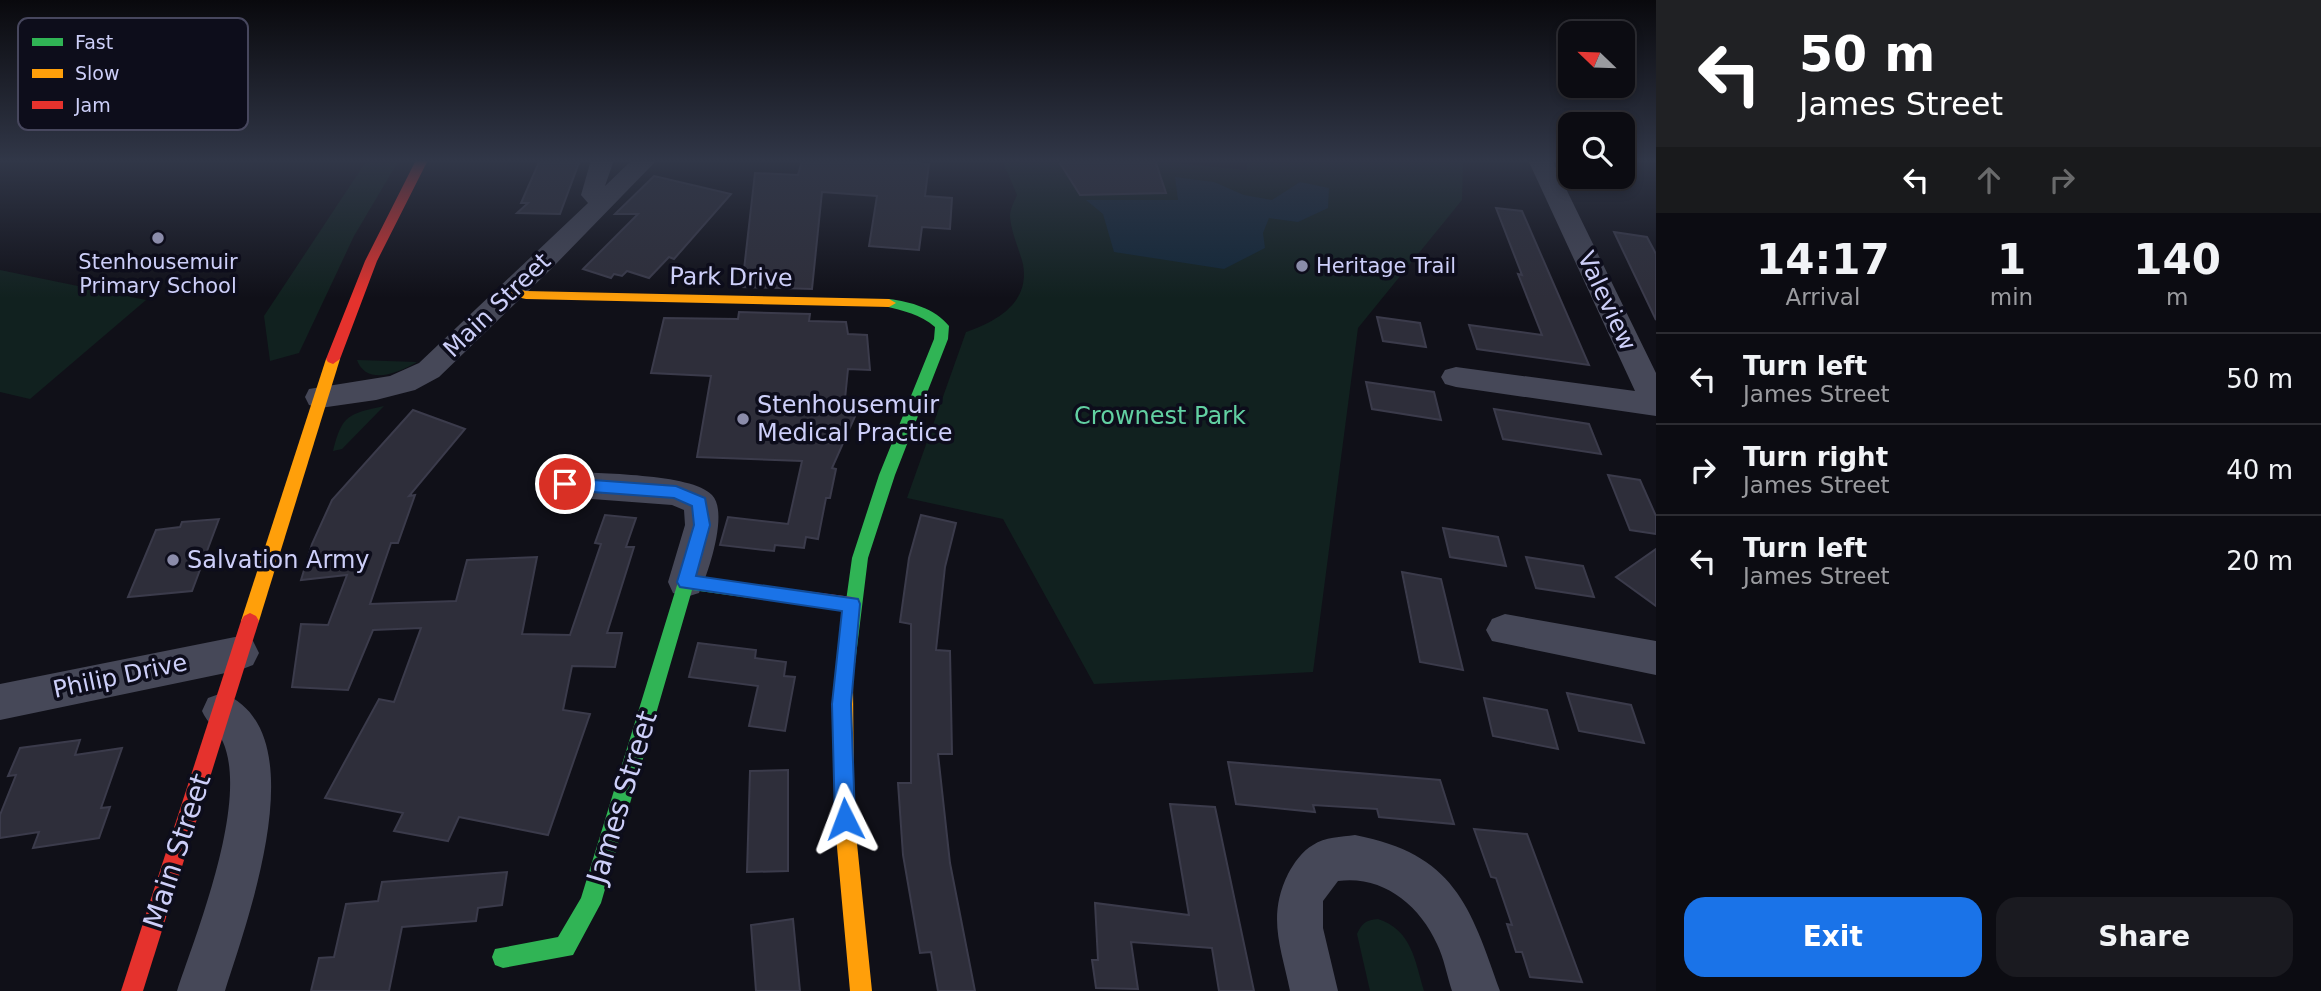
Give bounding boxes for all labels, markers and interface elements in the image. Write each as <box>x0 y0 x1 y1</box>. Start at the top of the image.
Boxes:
legend <box>18 18 248 130</box>
north arrow <box>1558 21 1634 98</box>
map controls <box>1558 21 1635 189</box>
text: 50 m <box>1799 26 1935 83</box>
icon: left <box>1684 28 1775 119</box>
text: Fast <box>75 31 113 53</box>
text: Slow <box>75 62 120 84</box>
text: James Street <box>1799 85 2003 123</box>
text: Jam <box>74 94 111 116</box>
button: search <box>1558 112 1635 189</box>
icon: left <box>1897 161 1935 199</box>
icon: ahead <box>1970 161 2008 199</box>
icon: right <box>2043 161 2081 199</box>
marker: Stenhousemuir Primary School <box>150 230 166 246</box>
text: 14:17 <box>1756 235 1890 284</box>
text: 1 <box>1997 235 2026 284</box>
text: 140 <box>2133 235 2221 284</box>
street label: Main Street <box>438 247 556 363</box>
street label: Valeview <box>1572 247 1642 355</box>
place label: Stenhousemuir Primary School <box>78 250 238 298</box>
place label: Heritage Trail <box>1316 254 1456 278</box>
marker: Heritage Trail <box>1294 258 1310 274</box>
street label: Park Drive <box>669 262 793 292</box>
text: Arrival <box>1786 284 1860 310</box>
text: min <box>1990 284 2033 310</box>
text: m <box>2166 284 2188 310</box>
text: Turn left <box>1743 351 1867 381</box>
icon: left <box>1684 360 1722 398</box>
text: 50 m <box>2226 364 2293 394</box>
text: James Street <box>1743 381 1890 407</box>
place label: Stenhousemuir Medical Practice <box>757 391 952 447</box>
park label: Crownest Park <box>1074 402 1246 430</box>
marker: Stenhousemuir Medical Practice <box>735 411 751 427</box>
text: Turn right <box>1743 442 1888 472</box>
icon: right <box>1684 451 1722 489</box>
pin <box>535 454 595 514</box>
text: 40 m <box>2226 455 2293 485</box>
icon: arrive <box>546 465 584 503</box>
text: James Street <box>1743 472 1890 498</box>
text: Turn left <box>1743 533 1867 563</box>
icon: left <box>1684 542 1722 580</box>
place label: Salvation Army <box>187 546 370 574</box>
text: 20 m <box>2226 546 2293 576</box>
marker: Salvation Army <box>165 552 181 568</box>
text: James Street <box>1743 563 1890 589</box>
street label: Philip Drive <box>50 648 190 704</box>
street label: James Street <box>580 707 664 889</box>
street label: Main Street <box>136 769 218 933</box>
position arrow <box>808 782 882 856</box>
button: Exit <box>1684 897 1982 977</box>
button: Share <box>1996 897 2293 977</box>

